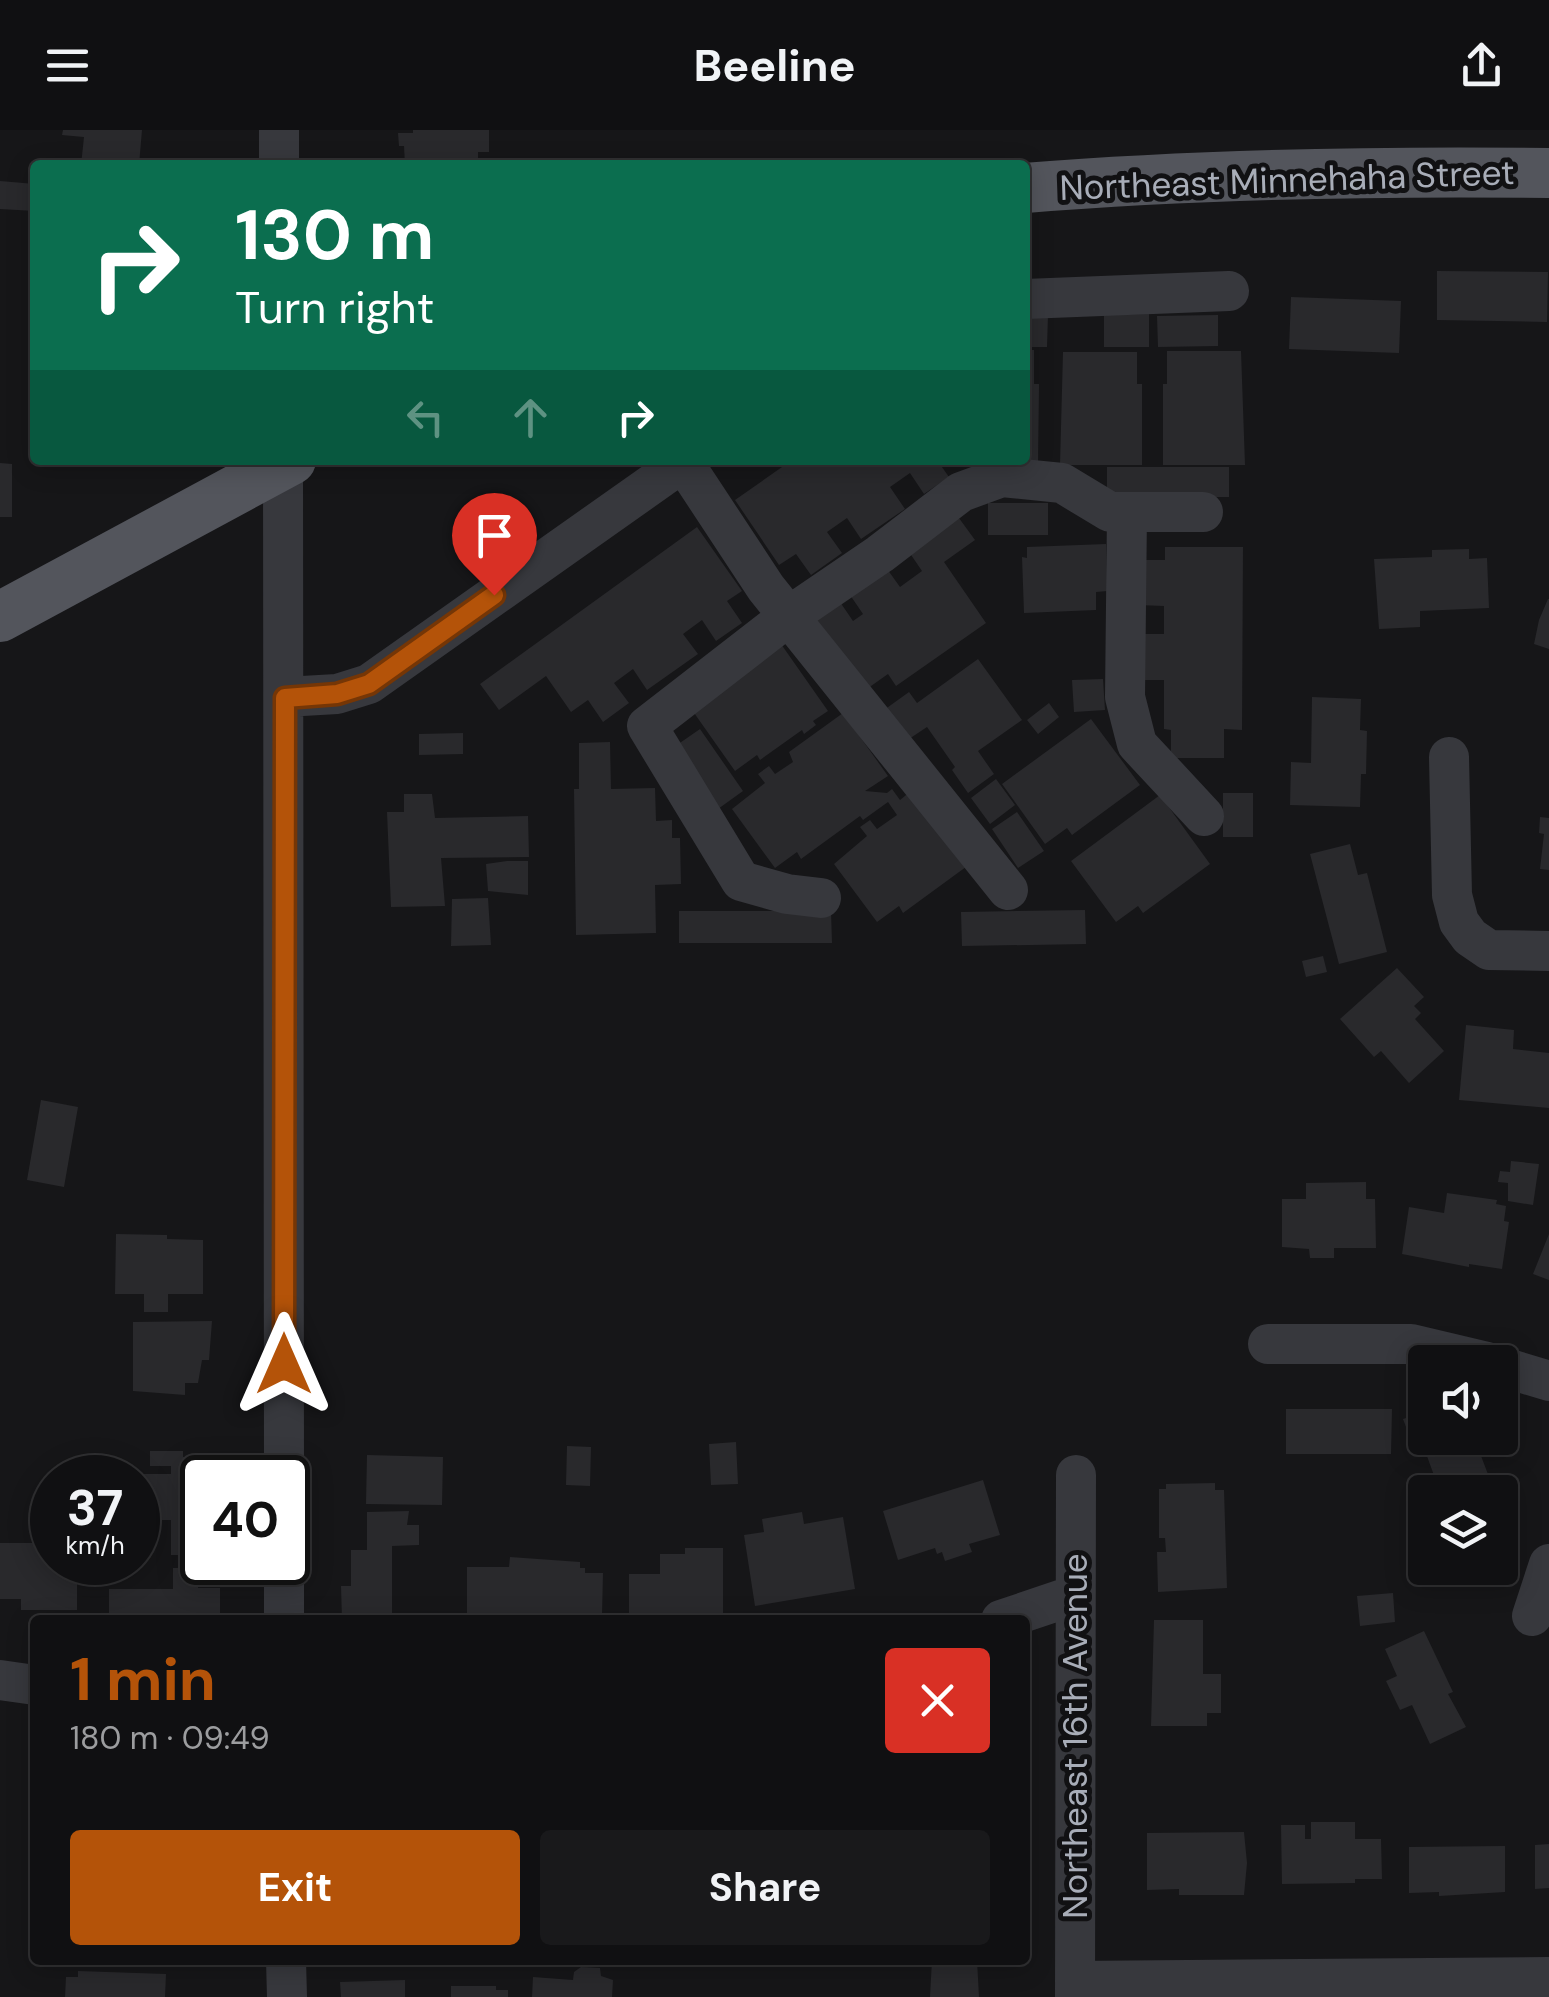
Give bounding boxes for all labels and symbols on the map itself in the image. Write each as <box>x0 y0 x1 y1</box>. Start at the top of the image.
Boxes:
street label: Northeast Minnehaha Street <box>1059 149 1515 211</box>
pin <box>452 493 537 596</box>
position arrow <box>232 1312 336 1416</box>
speed limit sign: 40 <box>180 1455 310 1585</box>
street label: Northeast 16th Avenue <box>1052 1553 1098 1919</box>

